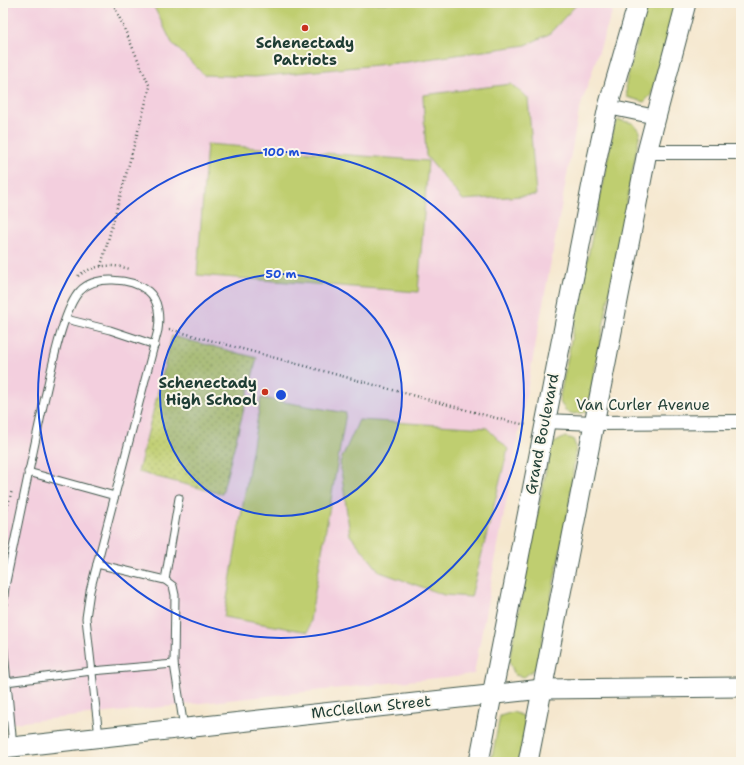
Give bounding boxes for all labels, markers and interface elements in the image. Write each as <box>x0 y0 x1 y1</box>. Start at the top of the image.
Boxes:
marker: Schenectady Patriots <box>300 23 310 33</box>
place label: Schenectady Patriots <box>256 33 354 70</box>
text: 100 m <box>263 144 300 160</box>
text: 50 m <box>266 266 297 282</box>
street label: Grand Boulevard <box>520 371 564 496</box>
place label: Schenectady High School <box>159 373 257 410</box>
marker: Schenectady High School <box>260 387 270 397</box>
centre of rings <box>274 388 288 402</box>
street label: Van Curler Avenue <box>576 395 710 415</box>
street label: McClellan Street <box>310 691 432 723</box>

